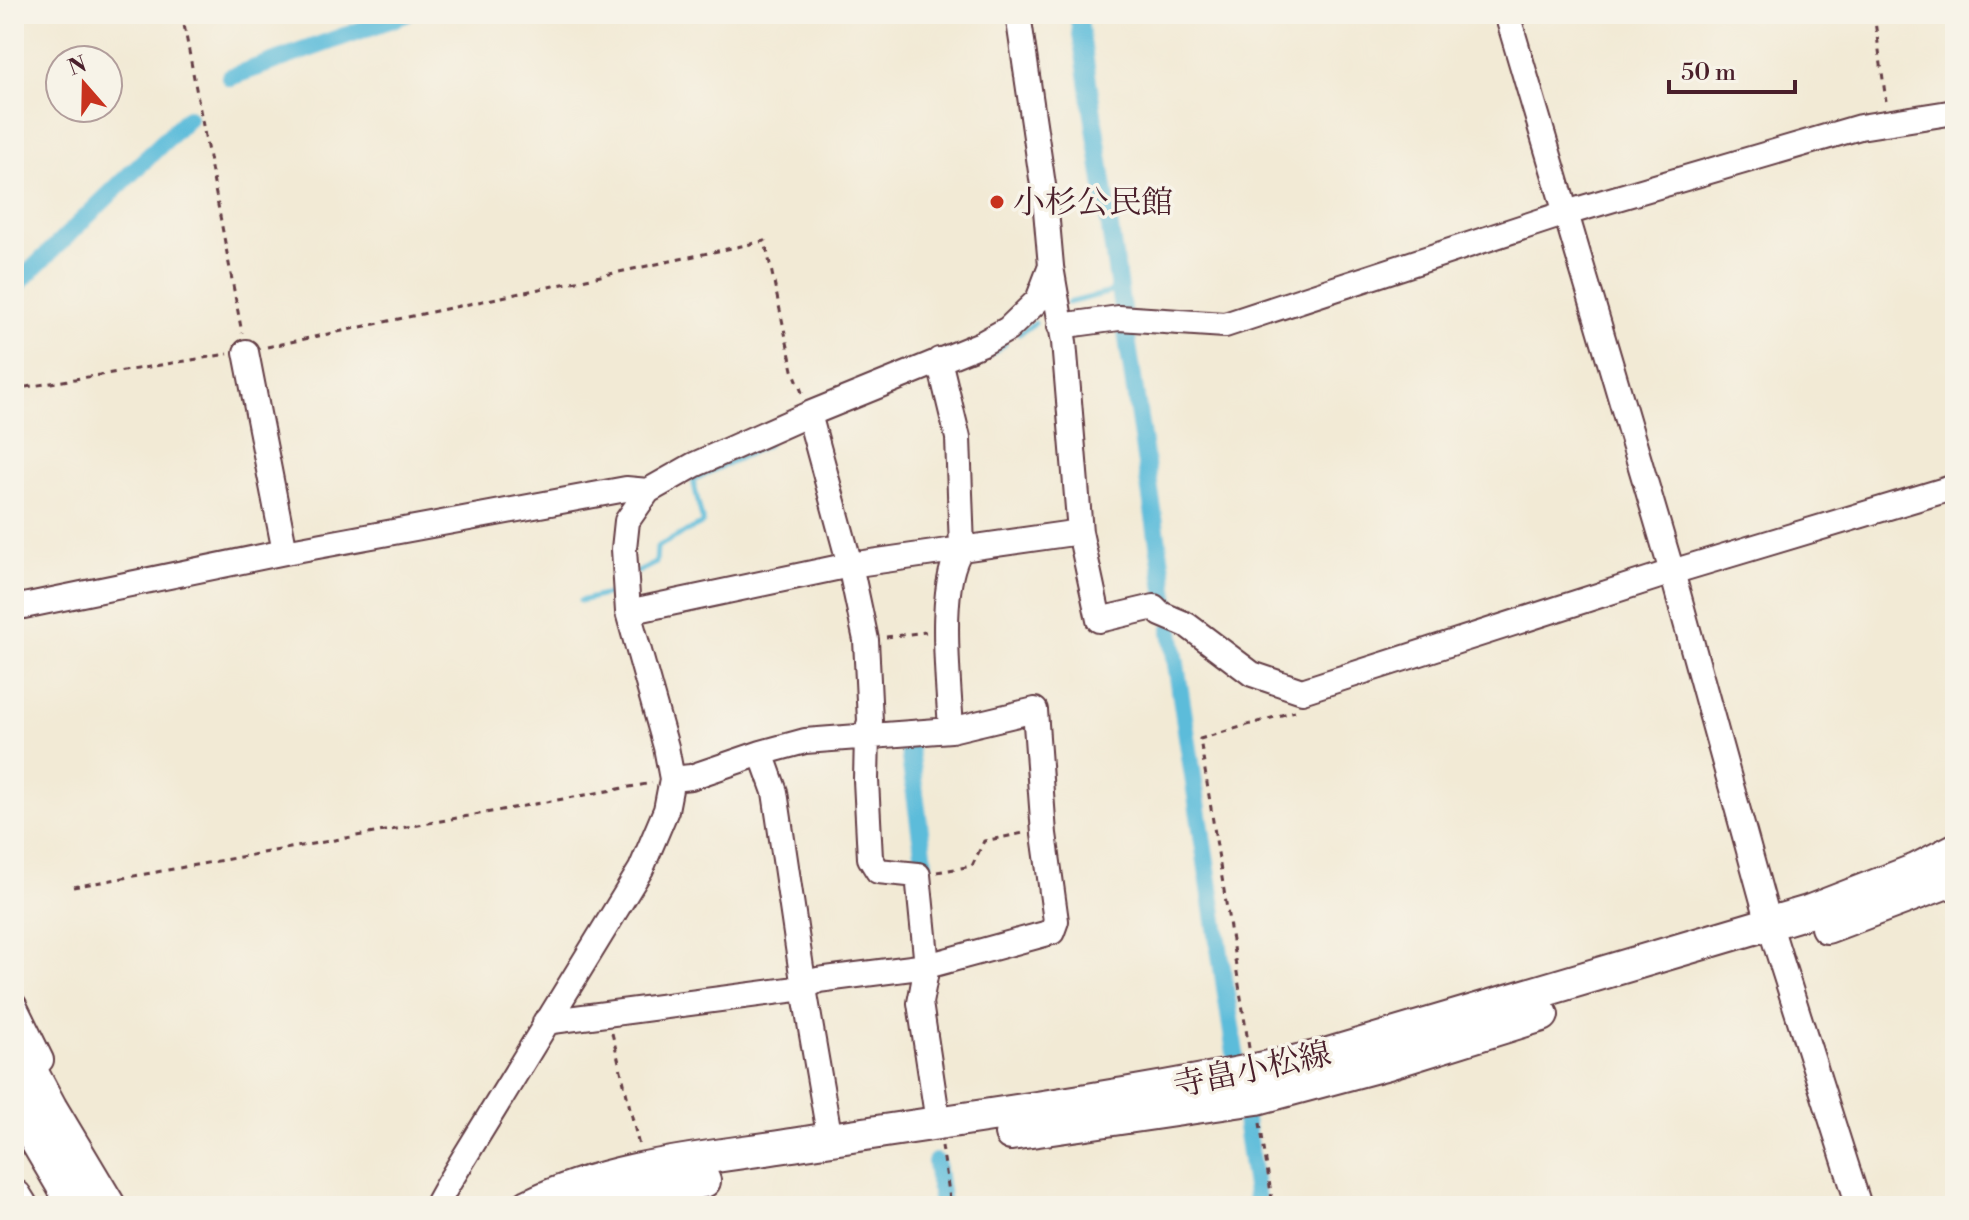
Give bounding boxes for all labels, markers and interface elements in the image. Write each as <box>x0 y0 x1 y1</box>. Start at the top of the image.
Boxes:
north arrow <box>44 44 124 124</box>
scale bar <box>1669 44 1795 94</box>
text: N <box>65 51 91 82</box>
text: 50 m <box>1681 58 1736 88</box>
place label: 小杉公民館 <box>1013 183 1173 223</box>
marker: 小杉公民館 <box>988 193 1006 211</box>
street label: 寺畠小松線 <box>1170 1034 1335 1106</box>

